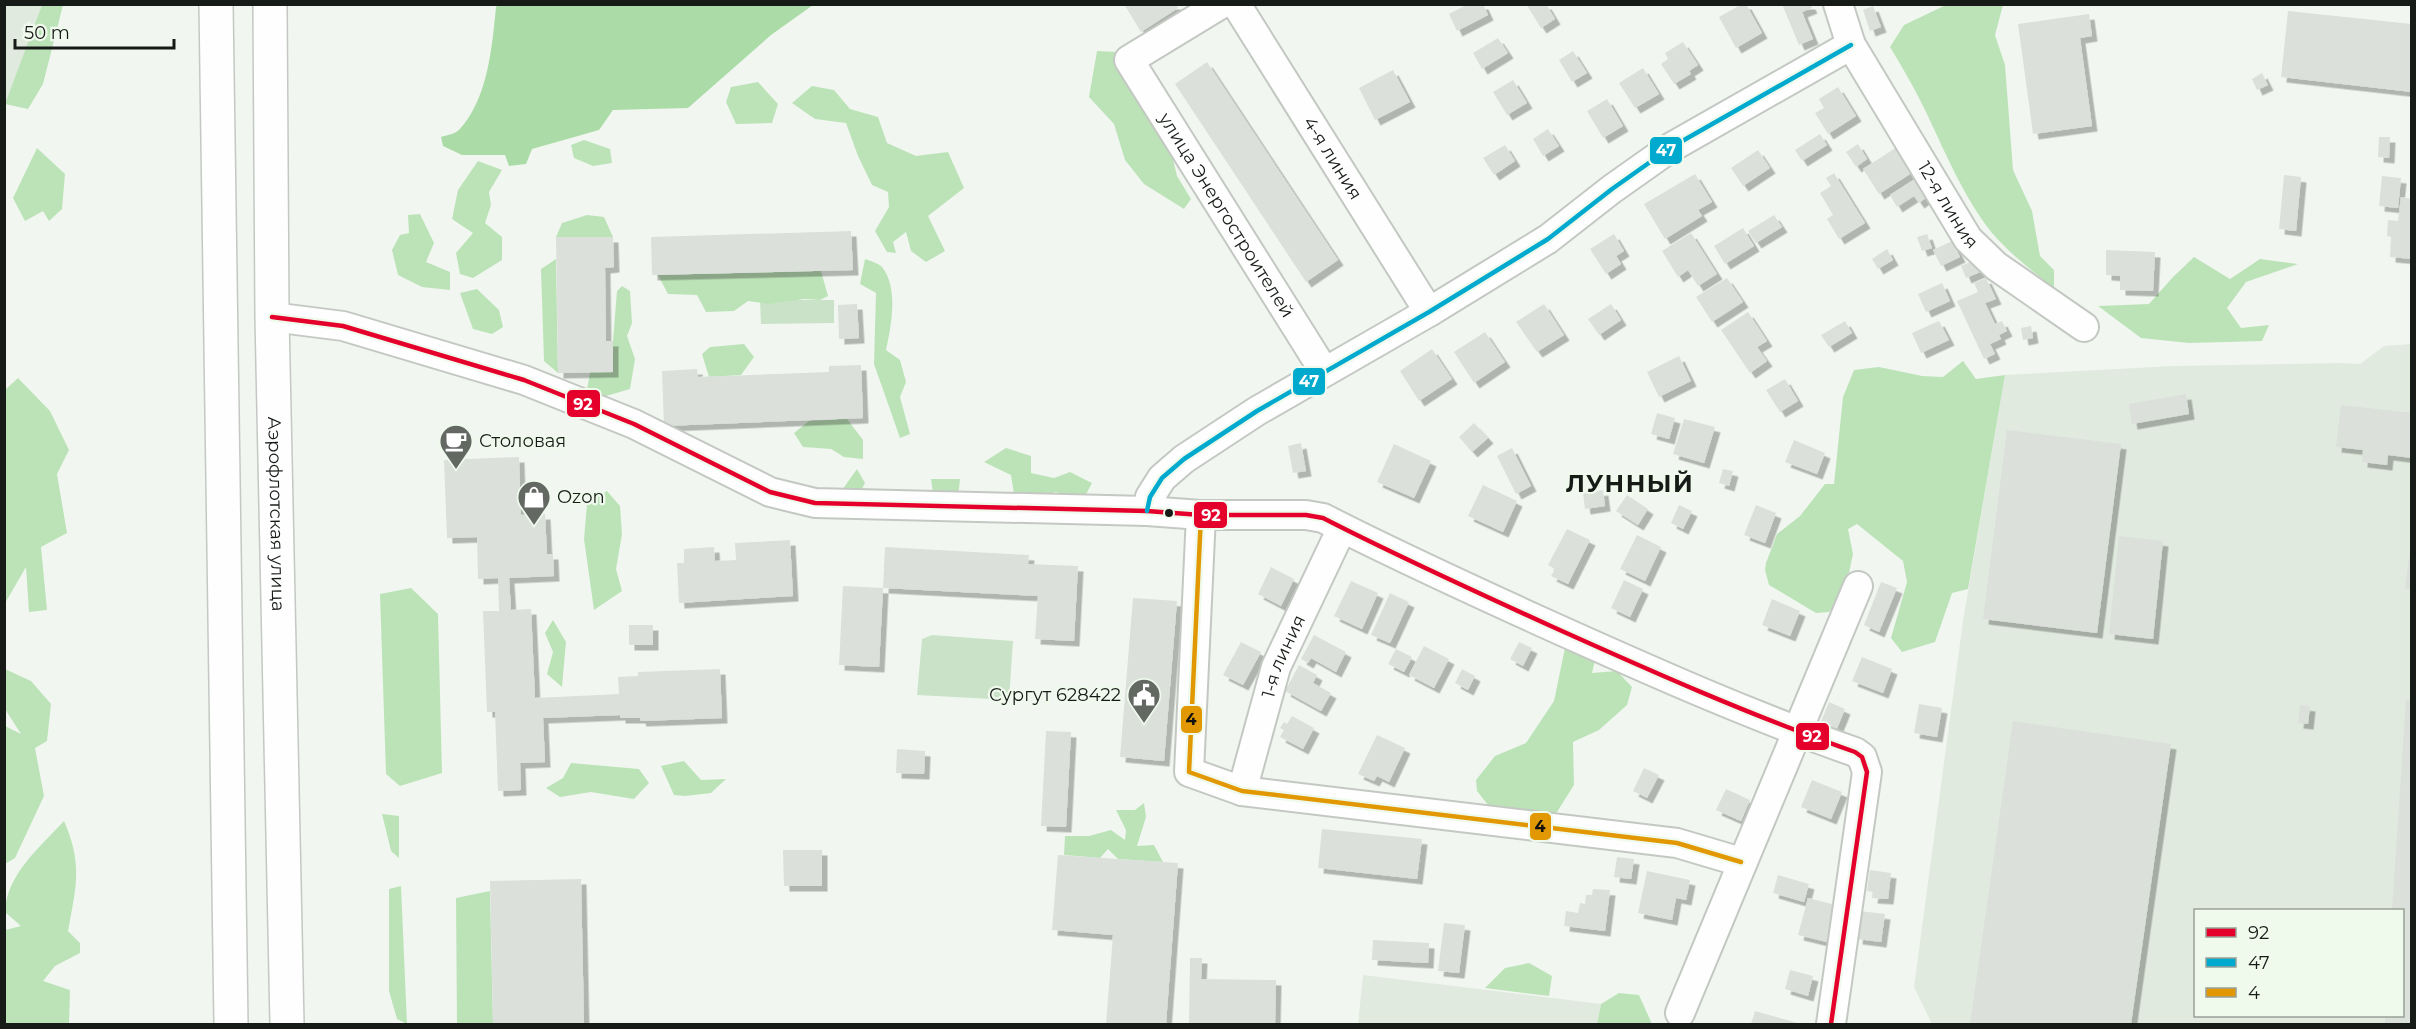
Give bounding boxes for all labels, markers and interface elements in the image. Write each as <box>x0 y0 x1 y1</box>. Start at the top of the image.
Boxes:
scale bar <box>15 12 174 50</box>
text: 50 m <box>24 22 70 44</box>
street label: улица Энергостроителей <box>1153 108 1299 322</box>
street label: 4-я линия <box>1299 113 1367 204</box>
line badge: 47 <box>1649 136 1683 165</box>
text: 47 <box>1656 141 1676 160</box>
street label: 12-я линия <box>1913 157 1982 253</box>
line badge: 47 <box>1292 367 1326 396</box>
text: 47 <box>1299 372 1319 391</box>
line badge: 92 <box>566 389 601 418</box>
text: 92 <box>573 395 593 414</box>
street label: Аэрофлотская улица <box>263 416 289 612</box>
cafe icon: Столовая <box>438 423 474 470</box>
place label: Столовая <box>479 430 566 452</box>
district label: ЛУННЫЙ <box>1566 469 1694 498</box>
shop icon: Ozon <box>516 479 552 526</box>
place label: Ozon <box>557 486 605 508</box>
line badge: 92 <box>1193 501 1228 529</box>
text: 92 <box>1201 506 1221 525</box>
unlabelled marker <box>1163 507 1175 519</box>
street label: 1-я линия <box>1257 611 1310 700</box>
public building icon: Сургут 628422 <box>1126 677 1162 724</box>
place label: Сургут 628422 <box>989 684 1121 706</box>
line badge: 4 <box>1180 705 1203 734</box>
text: 4 <box>1185 710 1197 729</box>
line badge: 92 <box>1795 722 1830 751</box>
text: 92 <box>1802 727 1822 746</box>
line badge: 4 <box>1529 812 1552 841</box>
text: 4 <box>1534 817 1546 836</box>
legend <box>2194 909 2404 1017</box>
text: 92 <box>2248 922 2269 944</box>
text: 47 <box>2248 952 2270 974</box>
text: 4 <box>2248 982 2260 1004</box>

